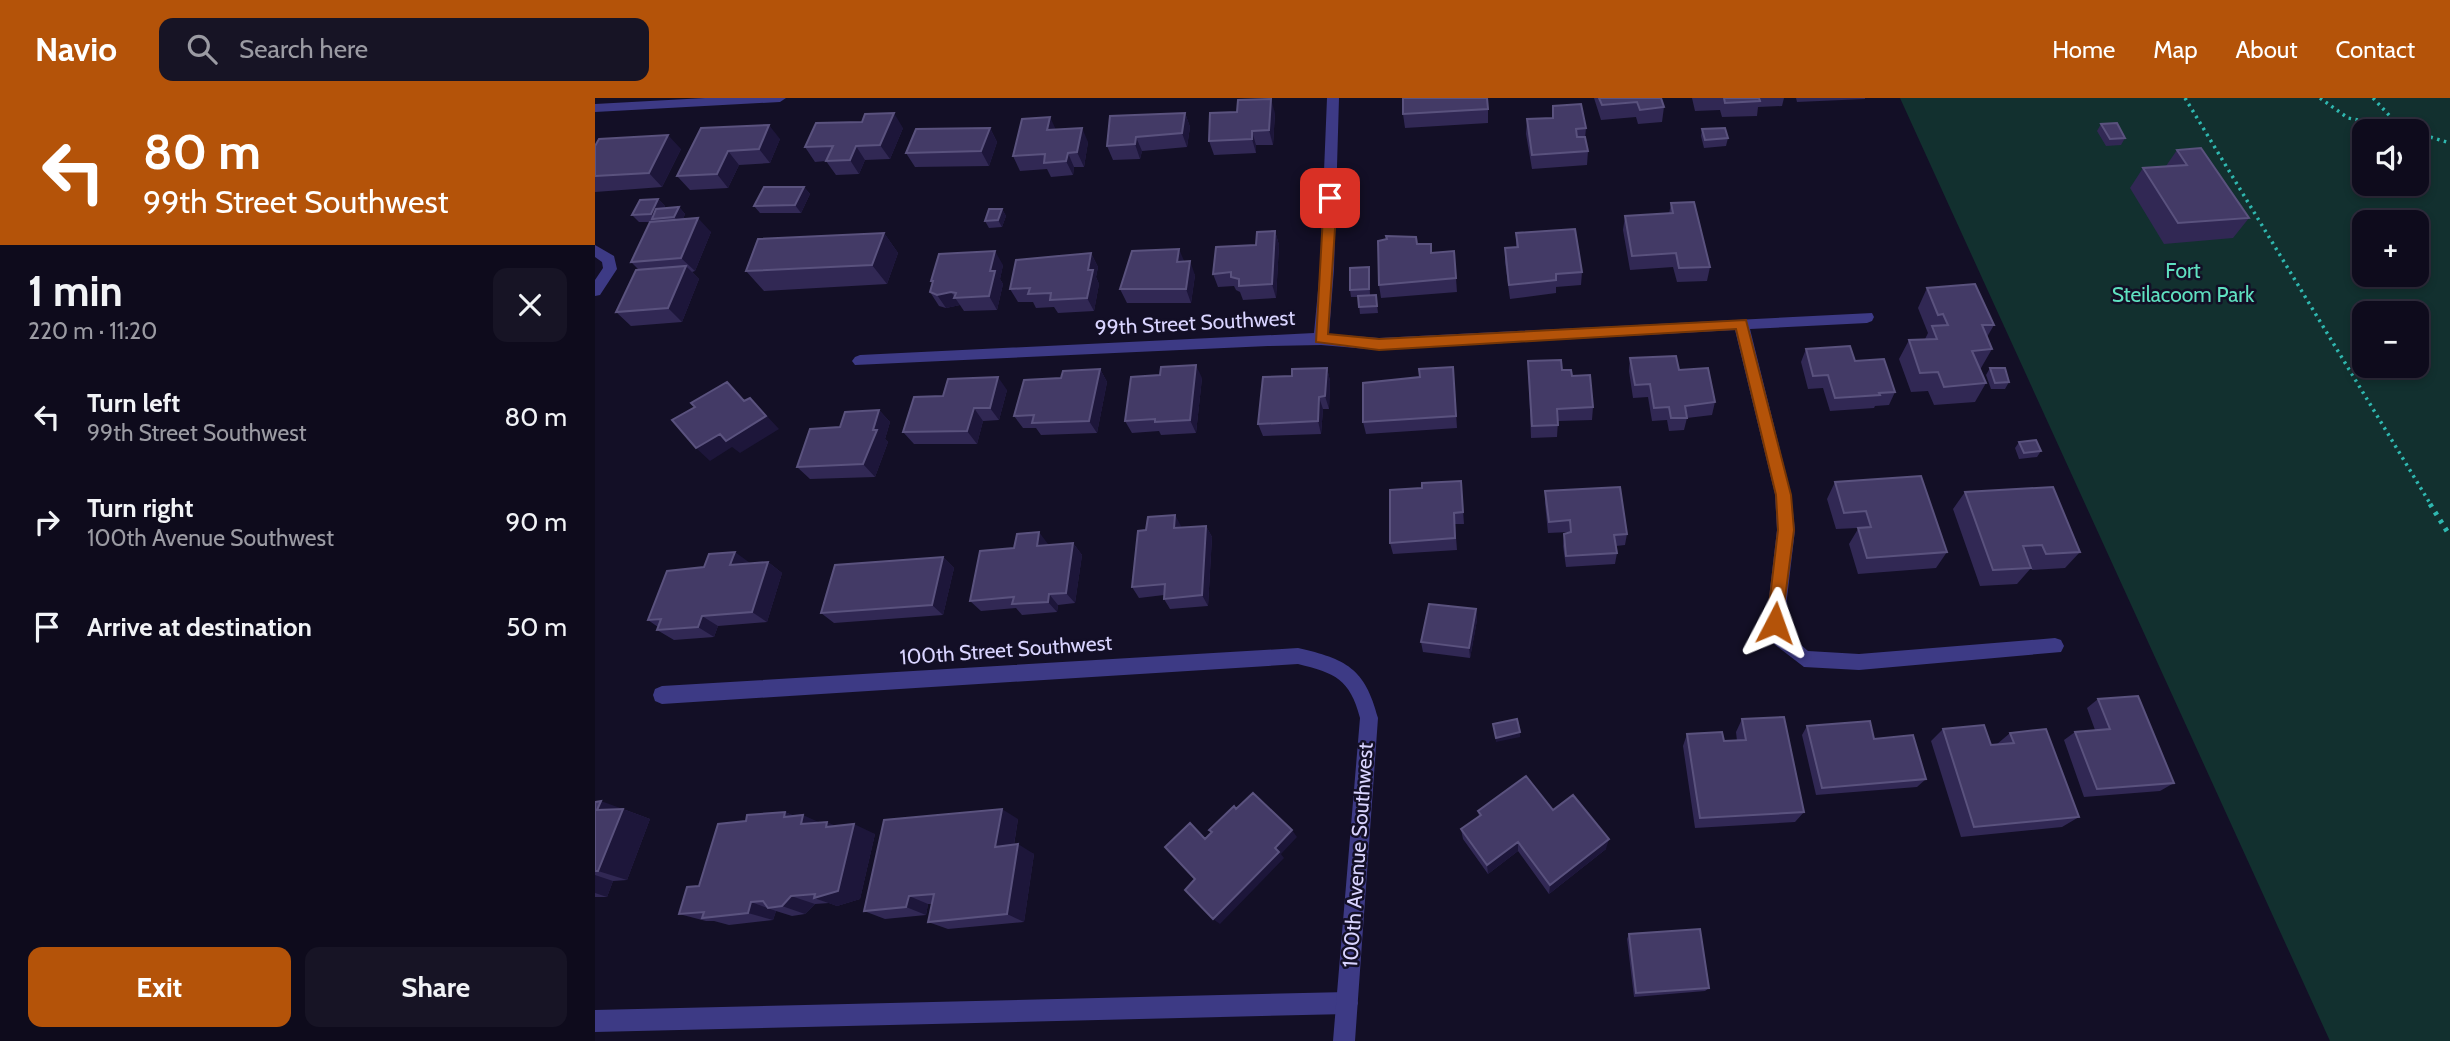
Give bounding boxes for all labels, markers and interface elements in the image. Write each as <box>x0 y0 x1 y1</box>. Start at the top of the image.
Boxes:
search box <box>159 18 649 81</box>
text: Navio <box>35 29 117 69</box>
icon: search <box>183 30 221 68</box>
text: Search here <box>239 33 368 65</box>
text: Home <box>2052 35 2115 64</box>
text: Map <box>2153 35 2198 64</box>
text: About <box>2236 35 2298 64</box>
text: Contact <box>2336 35 2415 64</box>
map controls <box>2352 119 2429 378</box>
button: sound <box>2352 119 2429 196</box>
text: 80 m <box>143 122 261 181</box>
icon: left <box>28 126 119 217</box>
pin <box>1300 168 1360 228</box>
icon: arrive <box>1311 179 1349 217</box>
text: 99th Street Southwest <box>143 182 449 221</box>
button: + <box>2352 210 2429 287</box>
park label: Fort Steilacoom Park <box>2112 258 2255 307</box>
text: 1 min <box>28 265 123 317</box>
button: close <box>493 268 567 342</box>
button: − <box>2352 301 2429 378</box>
street label: 99th Street Southwest <box>1094 305 1296 340</box>
text: 220 m · 11:20 <box>28 317 157 345</box>
text: Turn left <box>87 387 180 419</box>
icon: left <box>28 398 66 436</box>
text: 80 m <box>504 401 567 433</box>
text: 99th Street Southwest <box>87 419 307 447</box>
text: Turn right <box>87 492 193 524</box>
icon: right <box>28 503 66 541</box>
text: 90 m <box>505 506 567 538</box>
text: 100th Avenue Southwest <box>87 524 334 552</box>
position arrow <box>1738 586 1812 660</box>
icon: arrive <box>28 608 66 646</box>
text: Arrive at destination <box>87 611 312 643</box>
text: 50 m <box>506 611 567 643</box>
street label: 100th Street Southwest <box>899 630 1113 669</box>
street label: 100th Avenue Southwest <box>1337 742 1378 968</box>
button: Exit <box>28 947 291 1027</box>
button: Share <box>305 947 567 1027</box>

